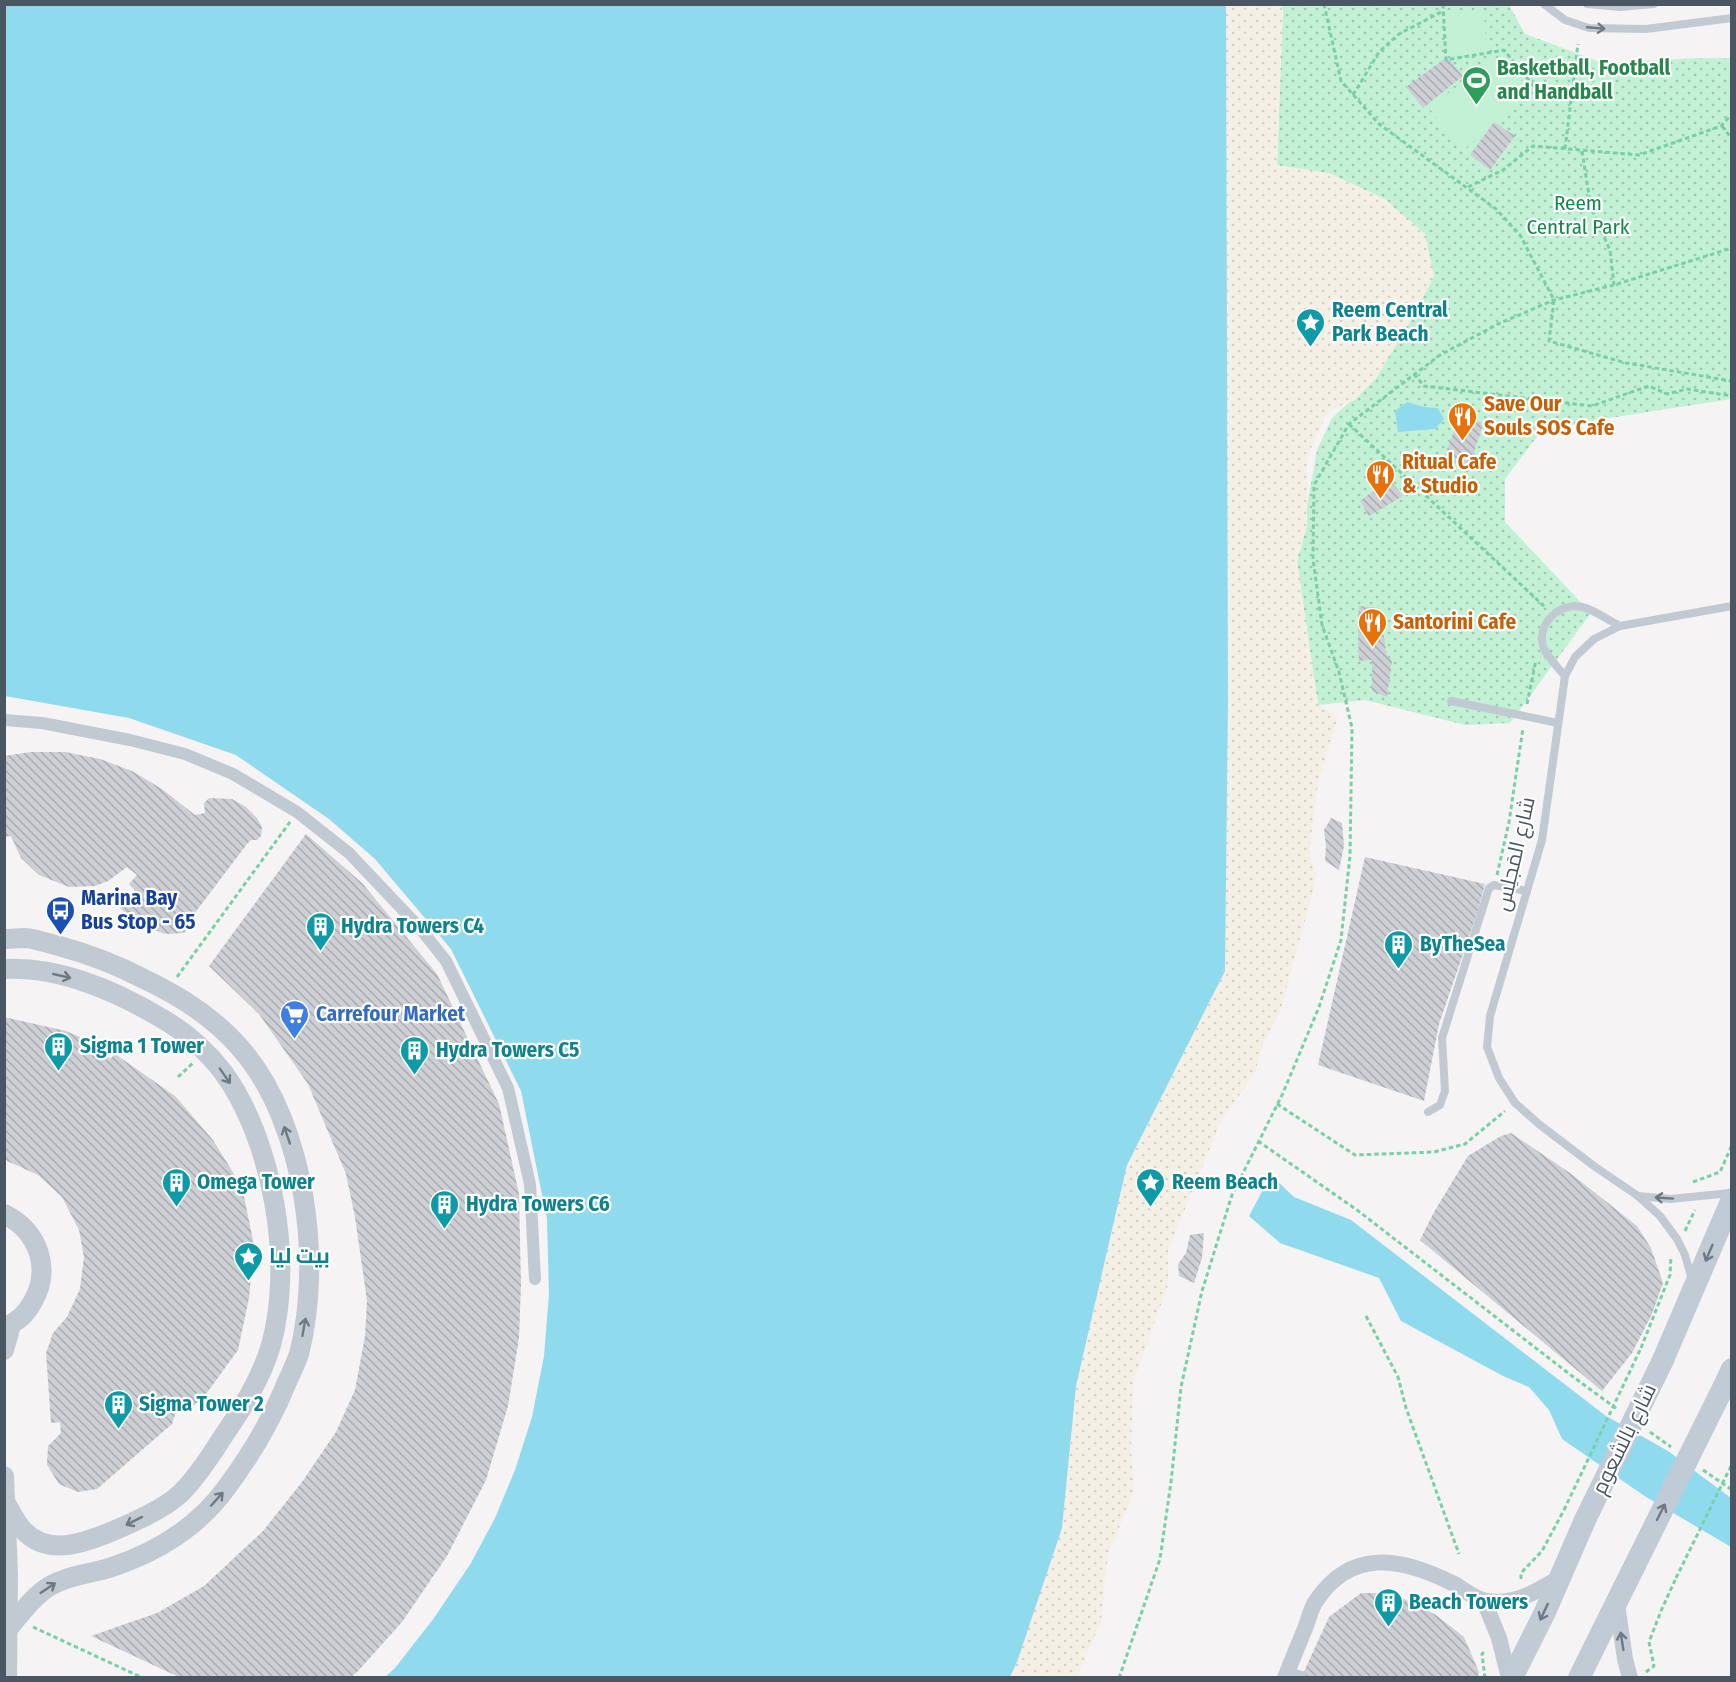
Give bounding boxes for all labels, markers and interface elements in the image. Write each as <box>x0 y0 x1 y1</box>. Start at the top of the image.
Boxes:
one-way arrow <box>1586 23 1605 34</box>
place label: Basketball, Football and Handball <box>1497 55 1670 105</box>
sports icon: Basketball, Football and Handball <box>1460 64 1492 106</box>
park label: Reem Central Park <box>1526 190 1630 240</box>
place label: Reem Central Park Beach <box>1332 297 1448 347</box>
place icon: Reem Central Park Beach <box>1295 306 1327 348</box>
place label: Save Our Souls SOS Cafe <box>1484 391 1615 441</box>
restaurant icon: Save Our Souls SOS Cafe <box>1447 400 1479 442</box>
place label: Ritual Cafe & Studio <box>1402 449 1497 499</box>
restaurant icon: Ritual Cafe & Studio <box>1365 458 1397 500</box>
restaurant icon: Santorini Cafe <box>1356 606 1388 648</box>
place label: Santorini Cafe <box>1393 609 1516 635</box>
street label: شارع المَجلِس <box>1489 794 1542 914</box>
place label: Marina Bay Bus Stop - 65 <box>81 885 196 935</box>
bus stop icon: Marina Bay Bus Stop - 65 <box>44 894 76 936</box>
building icon: Hydra Towers C4 <box>304 910 336 952</box>
place label: Hydra Towers C4 <box>341 913 484 939</box>
building icon: ByTheSea <box>1383 928 1415 970</box>
place label: ByTheSea <box>1420 931 1506 957</box>
one-way arrow <box>52 971 71 983</box>
supermarket icon: Carrefour Market <box>279 998 311 1040</box>
place label: Carrefour Market <box>316 1001 466 1027</box>
building icon: Sigma 1 Tower <box>43 1030 75 1072</box>
place label: Sigma 1 Tower <box>80 1033 204 1059</box>
building icon: Hydra Towers C5 <box>399 1034 431 1076</box>
place label: Hydra Towers C5 <box>436 1037 579 1063</box>
one-way arrow <box>219 1067 231 1084</box>
one-way arrow <box>281 1126 292 1145</box>
building icon: Omega Tower <box>160 1166 192 1208</box>
place icon: Reem Beach <box>1135 1166 1167 1208</box>
place label: Omega Tower <box>197 1169 315 1195</box>
place label: Reem Beach <box>1172 1169 1278 1195</box>
building icon: Hydra Towers C6 <box>429 1188 461 1230</box>
place label: Hydra Towers C6 <box>466 1191 610 1217</box>
one-way arrow <box>1654 1192 1674 1203</box>
place icon: بيت ليا <box>232 1240 264 1282</box>
place label: بيت ليا <box>269 1243 330 1269</box>
one-way arrow <box>1702 1243 1714 1261</box>
one-way arrow <box>299 1317 310 1337</box>
street label: شارع بالشعوم <box>1586 1379 1663 1499</box>
building icon: Sigma Tower 2 <box>102 1388 134 1430</box>
place label: Sigma Tower 2 <box>139 1391 264 1417</box>
one-way arrow <box>210 1492 224 1507</box>
one-way arrow <box>1656 1504 1668 1522</box>
one-way arrow <box>125 1516 143 1528</box>
one-way arrow <box>39 1582 56 1594</box>
building icon: Beach Towers <box>1372 1586 1404 1628</box>
place label: Beach Towers <box>1409 1589 1528 1615</box>
one-way arrow <box>1538 1603 1550 1621</box>
one-way arrow <box>1617 1631 1628 1651</box>

